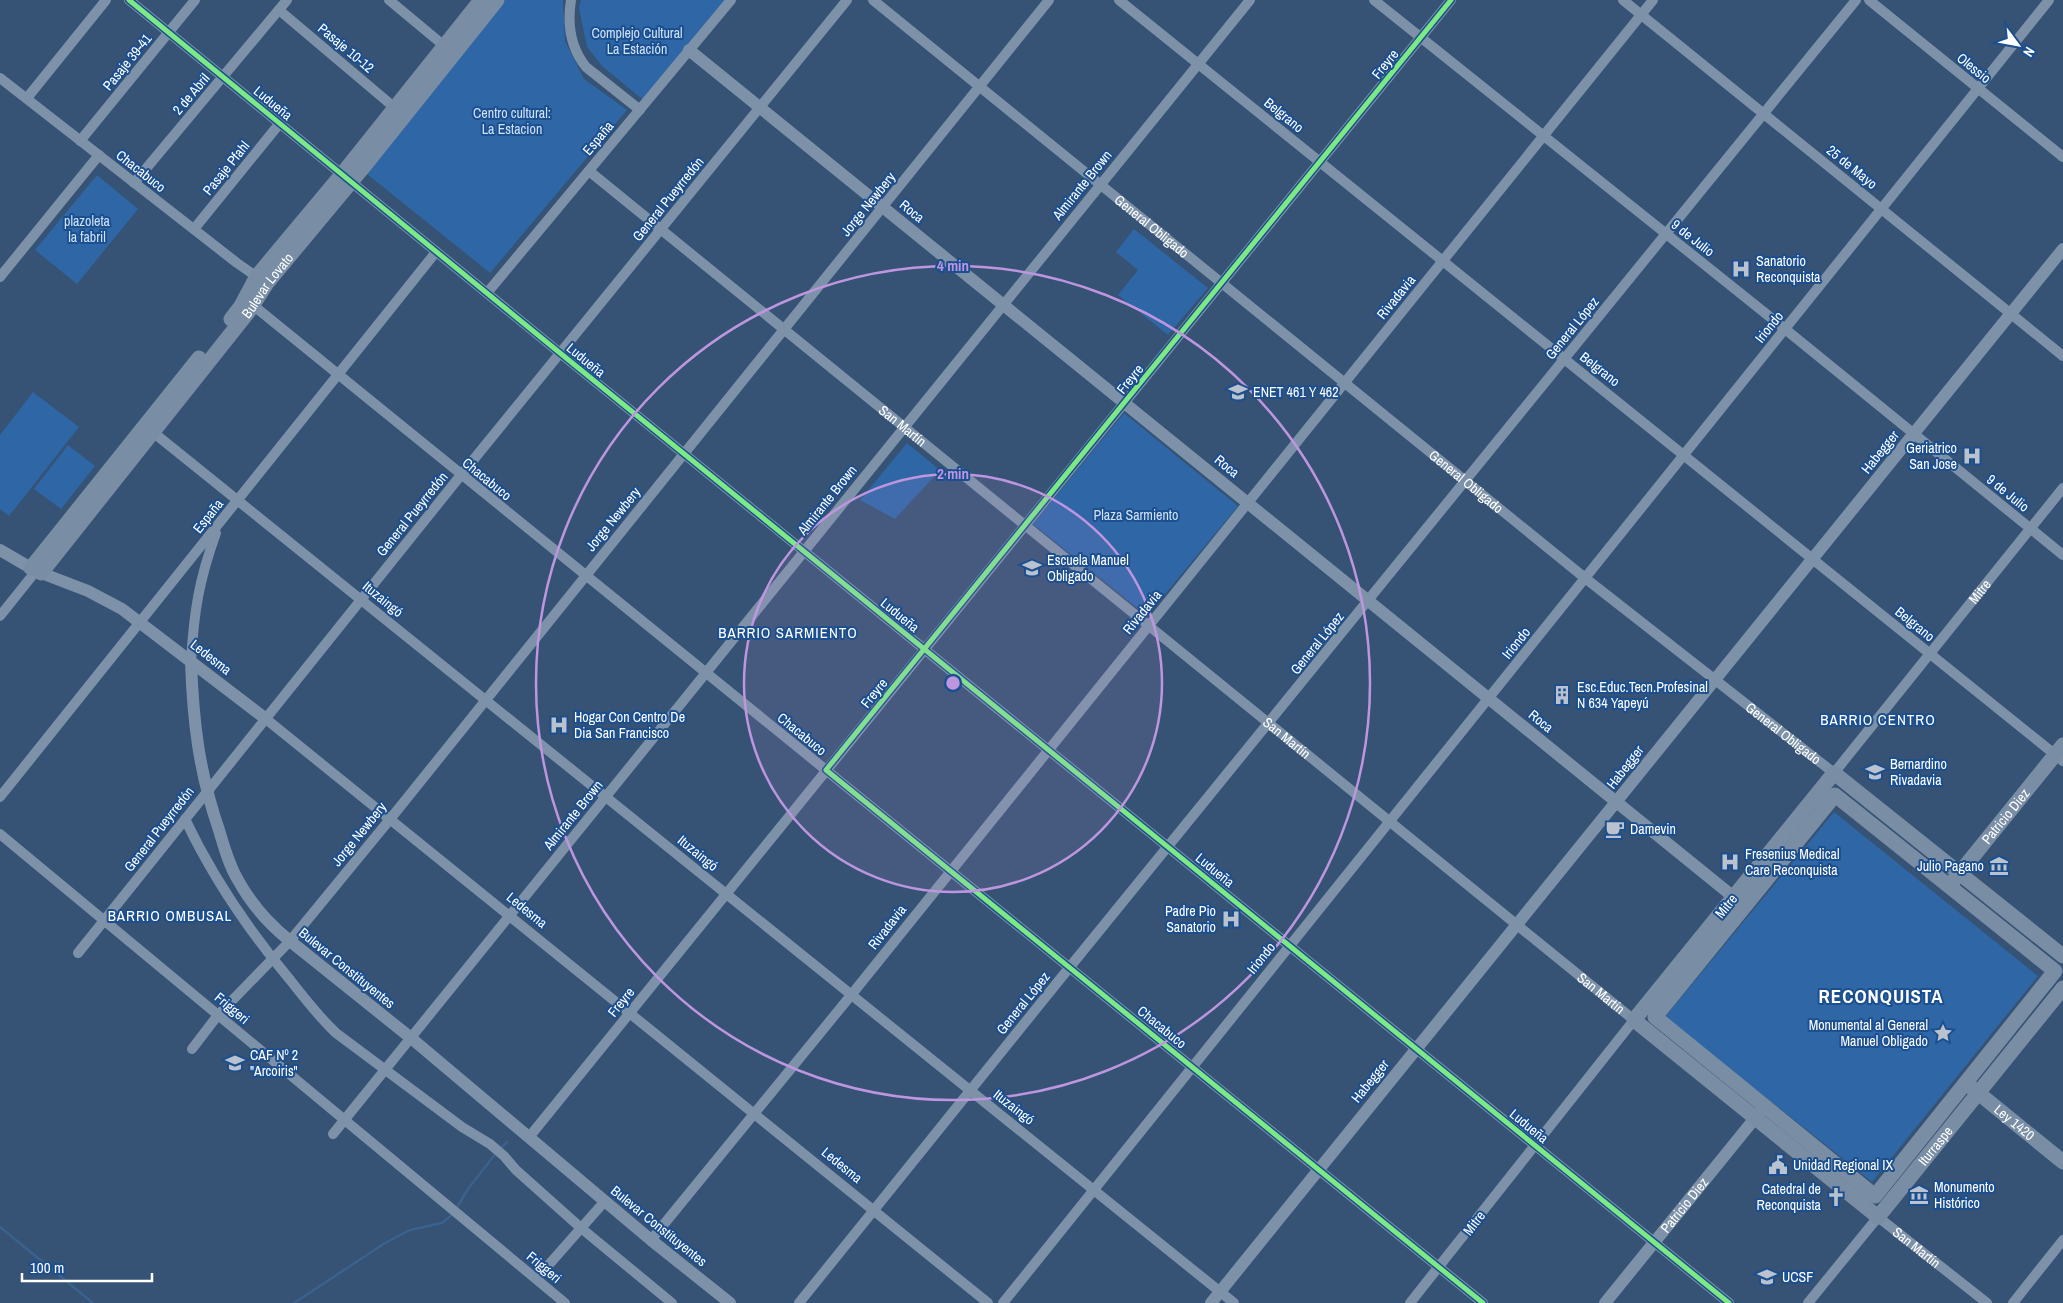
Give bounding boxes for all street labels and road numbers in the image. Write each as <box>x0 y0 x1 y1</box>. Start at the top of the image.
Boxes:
street label: Pasaje 10-12 <box>314 19 378 77</box>
street label: Pasaje 39-41 <box>99 30 156 94</box>
street label: Freyre <box>1368 45 1402 83</box>
street label: Olessio <box>1953 49 1995 87</box>
street label: 2 de Abril <box>169 70 213 118</box>
street label: Ludueña <box>250 82 297 124</box>
street label: Belgrano <box>1260 94 1308 136</box>
street label: España <box>579 117 618 159</box>
street label: Pasaje Pfahl <box>199 137 253 199</box>
street label: 25 de Mayo <box>1823 141 1881 193</box>
street label: Chacabuco <box>113 146 169 196</box>
street label: Almirante Brown <box>1048 146 1116 224</box>
street label: General Pueyrredón <box>628 153 708 245</box>
street label: Jorge Newbery <box>837 168 899 240</box>
street label: General Obligado <box>1111 191 1193 262</box>
street label: Roca <box>896 196 929 227</box>
street label: 9 de Julio <box>1668 216 1718 260</box>
street label: Bulevar Lovato <box>238 249 297 322</box>
street label: Rivadavia <box>1373 271 1420 323</box>
street label: General López <box>1541 293 1603 363</box>
street label: Iriondo <box>1751 307 1787 347</box>
street label: Ludueña <box>563 339 610 381</box>
street label: Belgrano <box>1576 348 1624 390</box>
street label: Freyre <box>1113 360 1147 398</box>
street label: San Martín <box>875 401 930 450</box>
street label: Habegger <box>1857 427 1903 477</box>
street label: General Obligado <box>1425 446 1507 517</box>
street label: Roca <box>1211 451 1244 482</box>
street label: Chacabuco <box>459 454 515 504</box>
street label: Almirante Brown <box>793 461 861 539</box>
street label: General Pueyrredón <box>372 468 452 560</box>
street label: 9 de Julio <box>1983 470 2033 516</box>
street label: Jorge Newbery <box>582 483 644 555</box>
street label: España <box>189 495 228 537</box>
street label: Mitre <box>1965 576 1995 607</box>
street label: Ituzaingó <box>359 577 407 621</box>
street label: Rivadavia <box>1119 586 1166 638</box>
street label: Ludueña <box>877 594 924 636</box>
street label: Belgrano <box>1891 603 1939 645</box>
street label: General López <box>1286 608 1348 678</box>
street label: Iriondo <box>1498 623 1534 663</box>
street label: Ledesma <box>187 635 236 679</box>
street label: Freyre <box>857 674 891 712</box>
street label: General Obligado <box>1742 698 1825 768</box>
street label: Roca <box>1525 706 1558 737</box>
street label: Chacabuco <box>774 709 830 759</box>
street label: San Martín <box>1259 713 1314 763</box>
street label: Habegger <box>1602 741 1648 792</box>
street label: Almirante Brown <box>539 776 607 854</box>
street label: General Pueyrredón <box>120 783 198 875</box>
street label: Patricio Diez <box>1978 784 2034 848</box>
street label: Jorge Newbery <box>328 798 390 870</box>
street label: Ituzaingó <box>674 831 722 875</box>
street label: Ludueña <box>1192 849 1239 891</box>
street label: Ledesma <box>503 888 551 932</box>
street label: Mitre <box>1711 890 1741 922</box>
street label: Rivadavia <box>864 901 910 953</box>
street label: Bulevar Constituyentes <box>295 924 399 1013</box>
street label: Iriondo <box>1243 938 1279 978</box>
street label: General López <box>992 968 1054 1038</box>
street label: San Martín <box>1574 969 1629 1018</box>
street label: Freyre <box>604 983 638 1021</box>
street label: Friggeri <box>211 988 253 1028</box>
street label: Chacabuco <box>1134 1002 1190 1052</box>
street label: Habegger <box>1347 1056 1393 1106</box>
street label: Ituzaingó <box>990 1085 1038 1129</box>
street label: Ley 1420 <box>1990 1100 2038 1144</box>
street label: Ludueña <box>1506 1105 1553 1147</box>
street label: Iturraspe <box>1914 1123 1957 1169</box>
street label: Ledesma <box>818 1143 866 1187</box>
street label: Patricio Diez <box>1656 1173 1712 1237</box>
street label: Bulevar Constituyentes <box>607 1182 711 1271</box>
street label: Mitre <box>1459 1207 1489 1239</box>
street label: San Martín <box>1889 1223 1944 1272</box>
street label: Friggeri <box>523 1247 565 1287</box>

